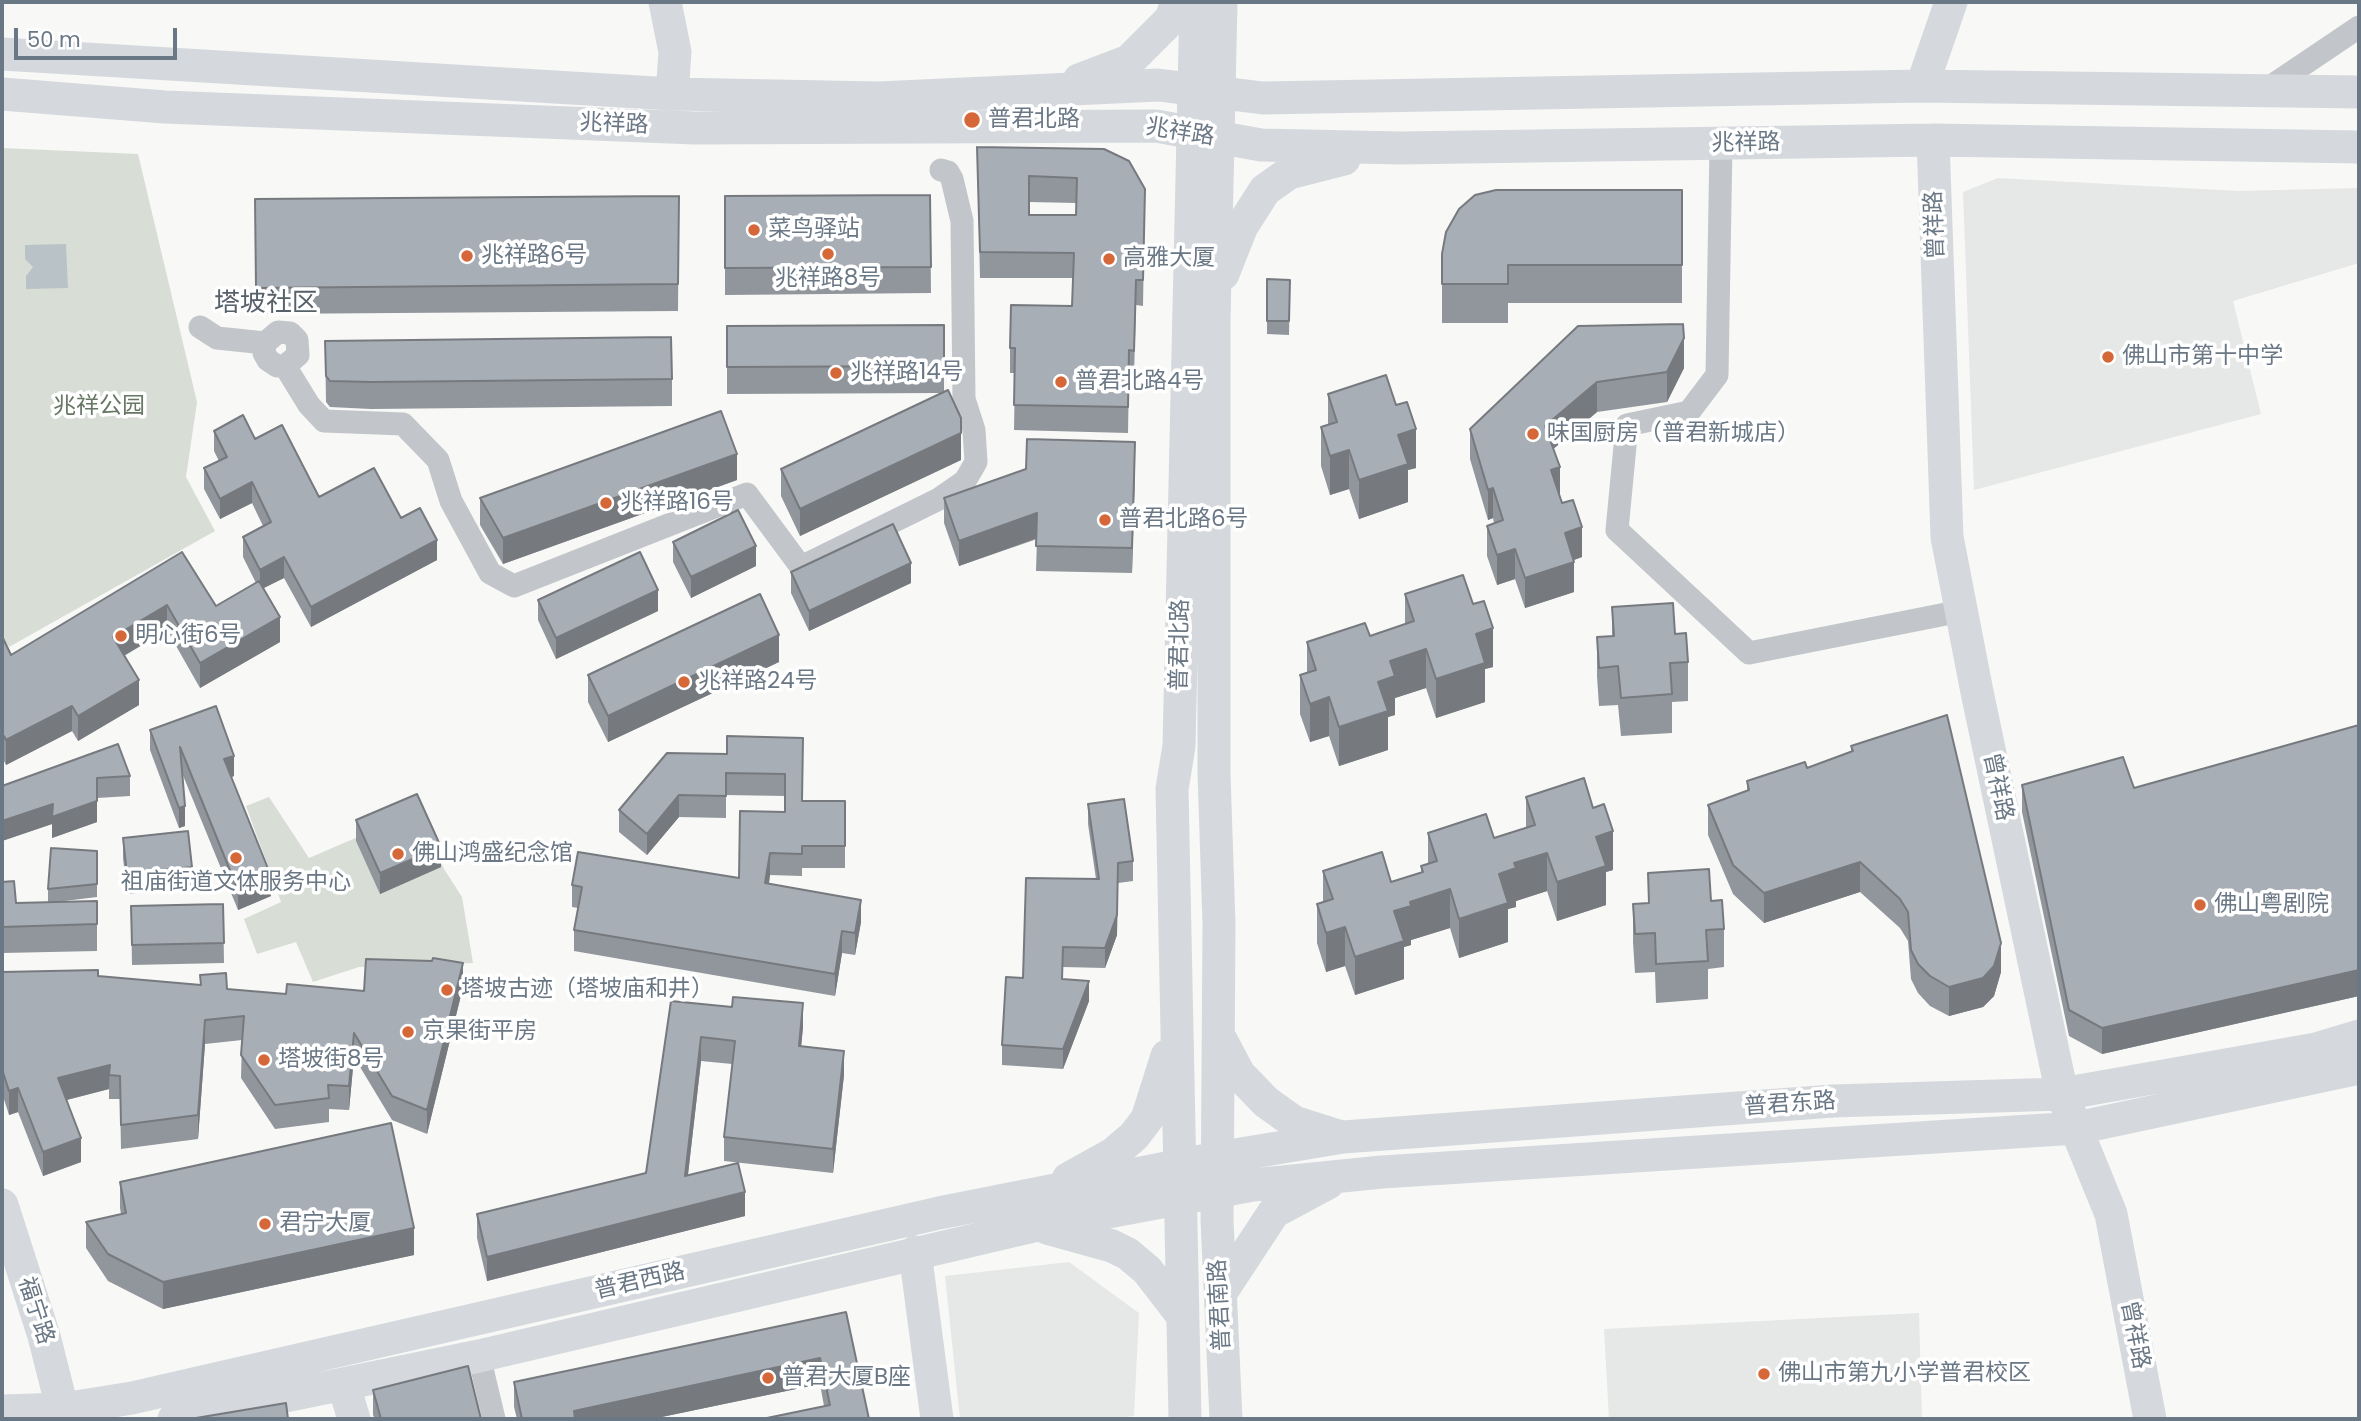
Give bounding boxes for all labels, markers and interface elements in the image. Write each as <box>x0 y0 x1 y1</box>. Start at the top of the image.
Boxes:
scale bar <box>18 14 180 58</box>
text: 50 m <box>27 25 81 54</box>
place label: 普君北路 <box>988 106 1080 134</box>
street label: 兆祥路 <box>579 110 649 140</box>
marker: 普君北路 <box>962 110 982 130</box>
street label: 兆祥路 <box>1144 114 1216 152</box>
street label: 兆祥路 <box>1711 130 1781 158</box>
street label: 曾祥路 <box>1921 190 1951 260</box>
place label: 菜鸟驿站 <box>768 216 860 244</box>
marker: 菜鸟驿站 <box>746 222 762 238</box>
place label: 兆祥路6号 <box>481 242 588 270</box>
place label: 高雅大厦 <box>1123 245 1215 273</box>
marker: 兆祥路8号 <box>820 246 836 262</box>
marker: 兆祥路6号 <box>459 248 475 264</box>
marker: 高雅大厦 <box>1101 251 1117 267</box>
place label: 兆祥路8号 <box>775 265 881 293</box>
district label: 塔坡社区 <box>214 288 318 320</box>
place label: 佛山市第十中学 <box>2122 343 2283 371</box>
marker: 佛山市第十中学 <box>2100 349 2116 365</box>
place label: 兆祥路14号 <box>850 359 964 387</box>
marker: 兆祥路14号 <box>828 365 844 381</box>
place label: 普君北路4号 <box>1075 368 1204 396</box>
marker: 普君北路4号 <box>1053 374 1069 390</box>
park label: 兆祥公园 <box>53 393 145 421</box>
place label: 味国厨房（普君新城店） <box>1547 420 1800 448</box>
marker: 味国厨房（普君新城店） <box>1525 426 1541 442</box>
place label: 兆祥路16号 <box>620 489 734 517</box>
marker: 兆祥路16号 <box>598 495 614 511</box>
place label: 普君北路6号 <box>1119 506 1249 534</box>
marker: 普君北路6号 <box>1097 512 1113 528</box>
street label: 普君北路 <box>1166 599 1196 691</box>
place label: 明心街6号 <box>135 622 242 650</box>
marker: 明心街6号 <box>113 628 129 644</box>
place label: 兆祥路24号 <box>698 668 818 696</box>
marker: 兆祥路24号 <box>676 674 692 690</box>
street label: 曾祥路 <box>1976 750 2018 824</box>
place label: 佛山鸿盛纪念馆 <box>412 840 573 868</box>
marker: 佛山鸿盛纪念馆 <box>390 846 406 862</box>
marker: 祖庙街道文体服务中心 <box>228 850 244 866</box>
place label: 祖庙街道文体服务中心 <box>121 869 351 897</box>
place label: 佛山粤剧院 <box>2214 891 2329 919</box>
marker: 佛山粤剧院 <box>2192 897 2208 913</box>
place label: 塔坡古迹（塔坡庙和井） <box>461 976 714 1004</box>
marker: 塔坡古迹（塔坡庙和井） <box>439 982 455 998</box>
place label: 京果街平房 <box>422 1018 537 1046</box>
marker: 京果街平房 <box>400 1024 416 1040</box>
place label: 塔坡街8号 <box>278 1046 385 1074</box>
marker: 塔坡街8号 <box>256 1052 272 1068</box>
street label: 普君东路 <box>1743 1088 1837 1122</box>
place label: 君宁大厦 <box>279 1210 371 1238</box>
marker: 君宁大厦 <box>257 1216 273 1232</box>
street label: 普君西路 <box>592 1258 688 1306</box>
street label: 普君南路 <box>1205 1258 1237 1352</box>
street label: 福宁路 <box>11 1274 59 1348</box>
street label: 曾祥路 <box>2114 1299 2154 1371</box>
place label: 佛山市第九小学普君校区 <box>1778 1360 2031 1388</box>
place label: 普君大厦B座 <box>782 1364 911 1392</box>
marker: 佛山市第九小学普君校区 <box>1756 1366 1772 1382</box>
marker: 普君大厦B座 <box>760 1370 776 1386</box>

